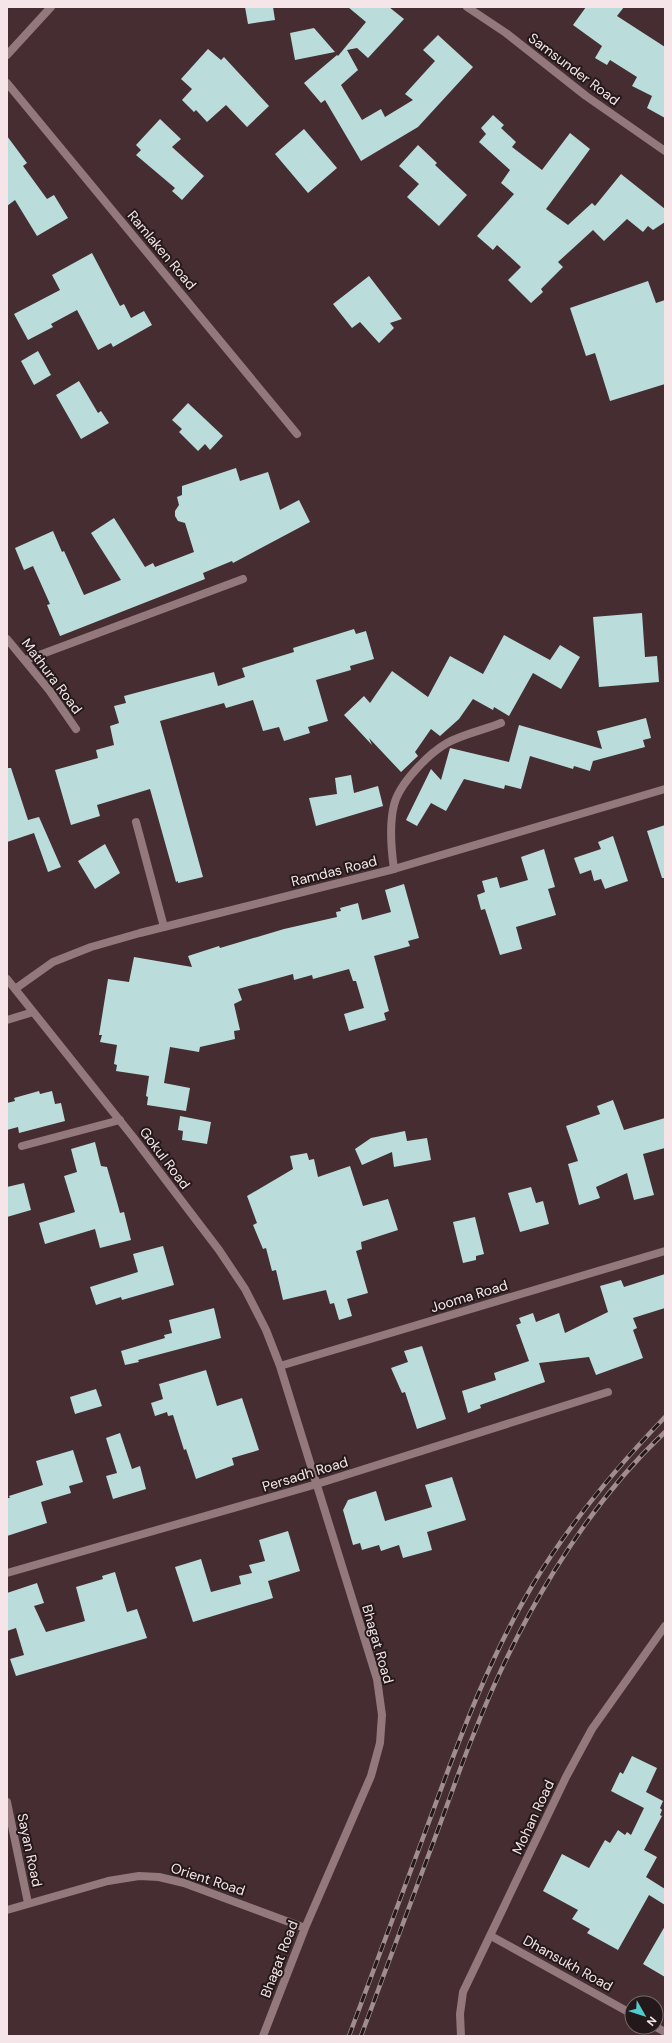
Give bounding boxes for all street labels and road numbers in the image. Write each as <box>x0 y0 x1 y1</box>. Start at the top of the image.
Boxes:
street label: Samsunder Road <box>525 29 623 109</box>
street label: Ramlaken Road <box>124 207 200 293</box>
street label: Mathura Road <box>18 635 86 717</box>
street label: Ramdas Road <box>289 852 379 890</box>
street label: Gokul Road <box>136 1123 194 1193</box>
street label: Jooma Road <box>428 1276 510 1316</box>
street label: Persadh Road <box>260 1452 350 1496</box>
street label: Bhagat Road <box>358 1603 398 1685</box>
street label: Mohan Road <box>508 1777 558 1857</box>
street label: Sayan Road <box>13 1812 47 1888</box>
street label: Orient Road <box>169 1859 247 1899</box>
street label: Bhagat Road <box>256 1918 302 2000</box>
street label: Dhansukh Road <box>520 1931 616 1995</box>

